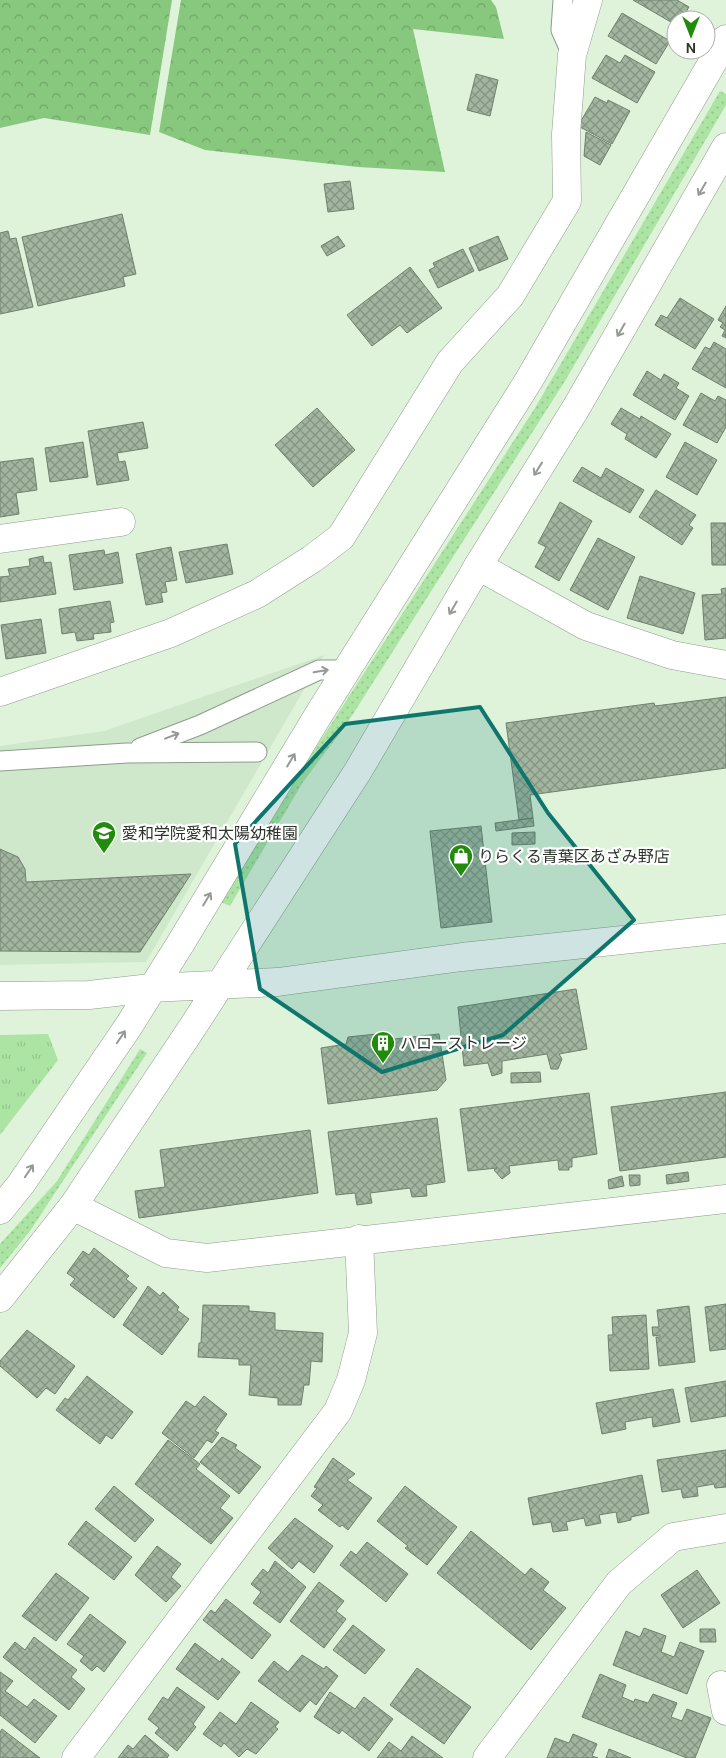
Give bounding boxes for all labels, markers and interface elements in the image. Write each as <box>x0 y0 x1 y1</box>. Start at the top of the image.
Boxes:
north arrow <box>666 10 716 60</box>
text: N <box>686 39 696 57</box>
one-way arrow <box>696 181 706 195</box>
one-way arrow <box>616 322 626 337</box>
one-way arrow <box>533 462 543 476</box>
one-way arrow <box>448 600 457 615</box>
one-way arrow <box>312 666 328 676</box>
one-way arrow <box>164 731 179 740</box>
one-way arrow <box>287 753 297 767</box>
school or university icon: 愛和学院愛和太陽幼稚園 <box>91 820 117 854</box>
place label: 愛和学院愛和太陽幼稚園 <box>122 823 298 844</box>
shop icon: りらくる青葉区あざみ野店 <box>448 843 474 877</box>
place label: りらくる青葉区あざみ野店 <box>478 846 670 867</box>
one-way arrow <box>203 892 213 906</box>
one-way arrow <box>116 1030 126 1044</box>
building icon: ハローストレージ <box>370 1030 396 1064</box>
place label: ハローストレージ <box>400 1033 527 1054</box>
one-way arrow <box>24 1164 34 1178</box>

